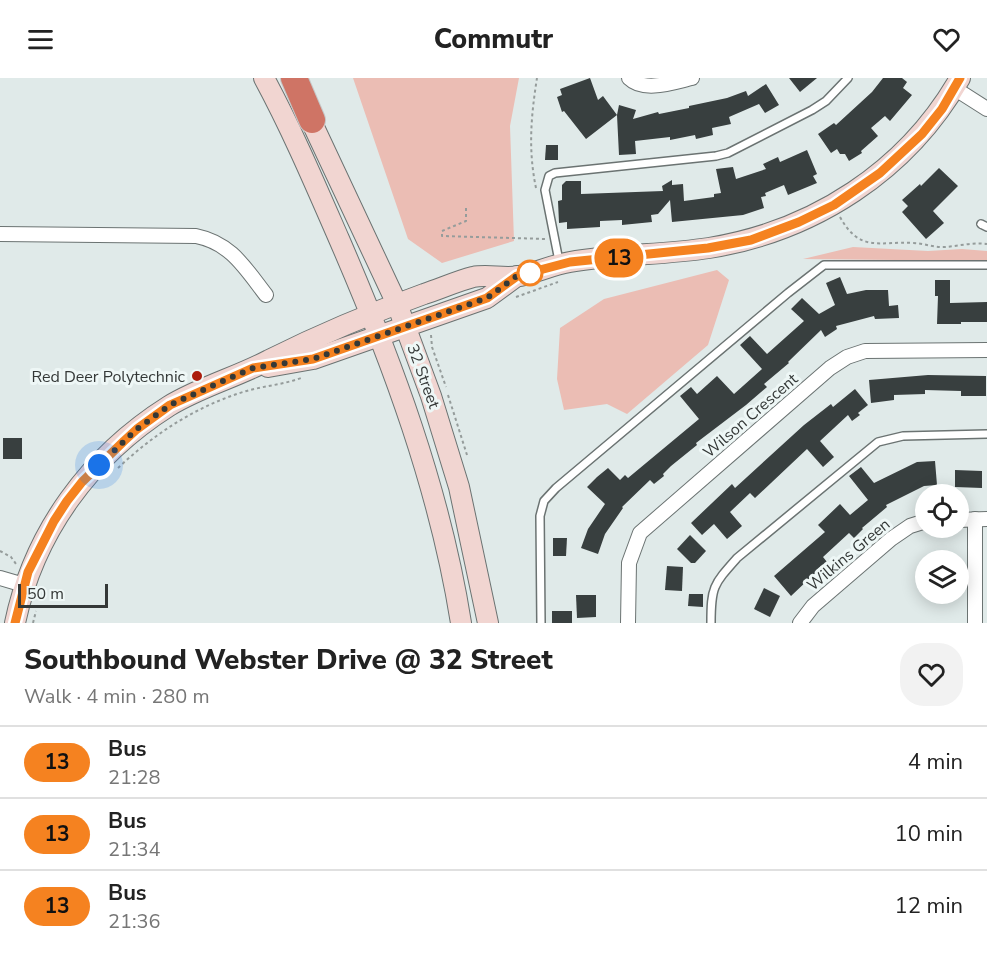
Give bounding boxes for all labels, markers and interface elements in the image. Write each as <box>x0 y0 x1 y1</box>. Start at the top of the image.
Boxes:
text: Commutr <box>434 21 553 58</box>
icon: menu <box>24 23 57 56</box>
icon: heart <box>930 23 963 56</box>
line badge: 13 <box>592 238 646 278</box>
text: 13 <box>606 244 632 272</box>
unlabelled marker <box>517 260 543 286</box>
street label: 32 Street <box>401 341 445 412</box>
place label: Red Deer Polytechnic <box>31 366 186 388</box>
street label: Wilson Crescent <box>699 368 803 463</box>
marker: Red Deer Polytechnic <box>190 369 204 383</box>
your location <box>84 450 114 480</box>
map controls <box>915 484 969 604</box>
button: locate <box>915 484 969 538</box>
street label: Wilkins Green <box>802 514 895 596</box>
button: layers <box>915 550 969 604</box>
scale bar <box>18 581 108 608</box>
text: 50 m <box>27 583 64 605</box>
text: Southbound Webster Drive @ 32 Street <box>24 641 553 679</box>
button: heart <box>900 643 963 706</box>
text: Walk · 4 min · 280 m <box>24 683 210 710</box>
text: Bus <box>108 734 147 764</box>
text: 4 min <box>908 747 963 777</box>
text: 13 <box>44 748 70 776</box>
text: 21:28 <box>108 764 161 791</box>
text: Bus <box>108 806 147 836</box>
text: 10 min <box>895 819 963 849</box>
text: 13 <box>44 820 70 848</box>
text: 21:34 <box>108 836 161 863</box>
text: Bus <box>108 878 147 908</box>
text: 12 min <box>895 891 963 921</box>
text: 13 <box>44 892 70 920</box>
text: 21:36 <box>108 908 161 935</box>

